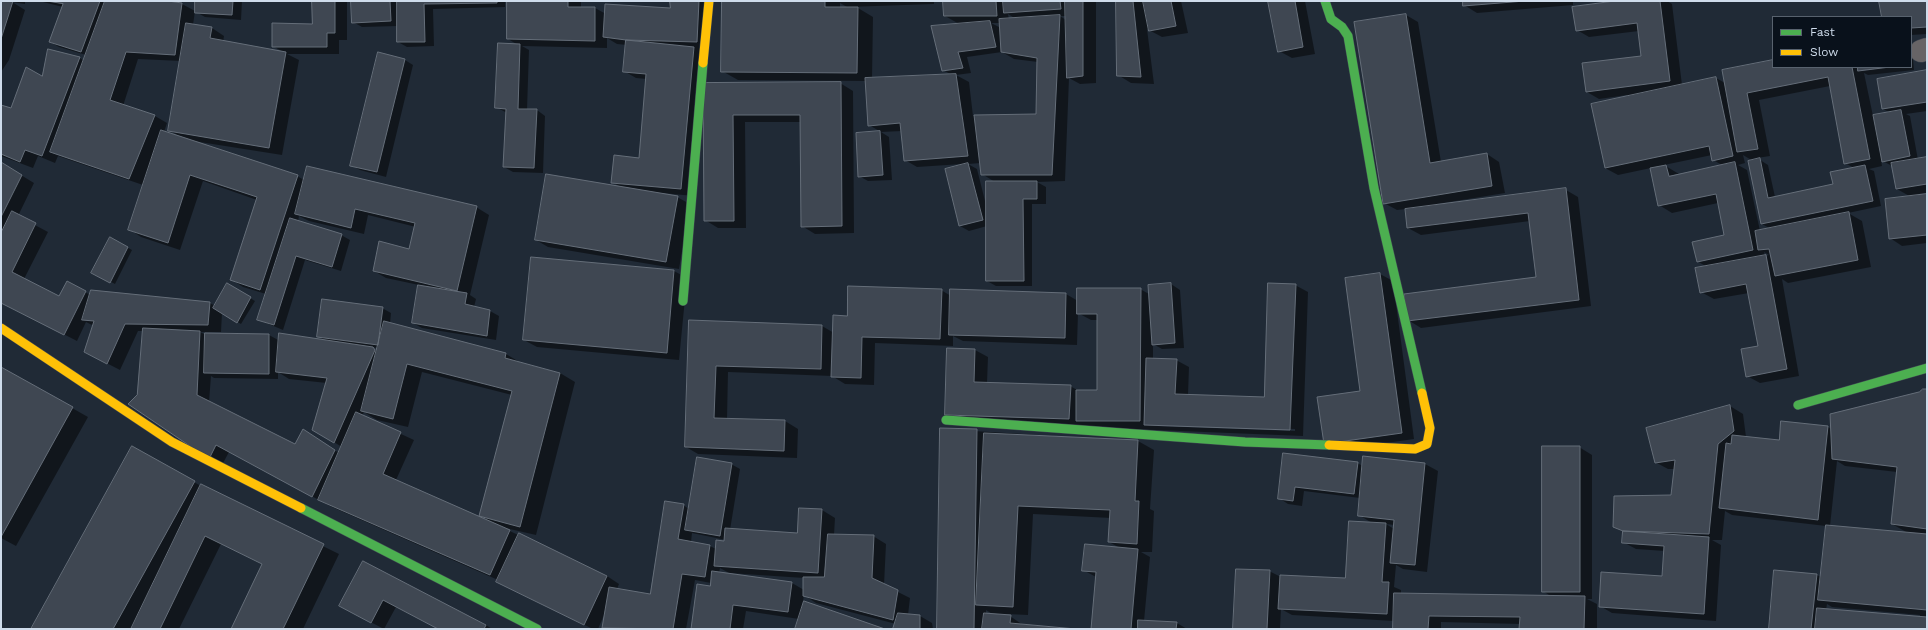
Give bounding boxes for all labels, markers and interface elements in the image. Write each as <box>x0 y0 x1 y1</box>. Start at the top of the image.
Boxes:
legend <box>1772 16 1912 68</box>
text: Fast <box>1810 25 1835 39</box>
text: Slow <box>1810 45 1838 59</box>

